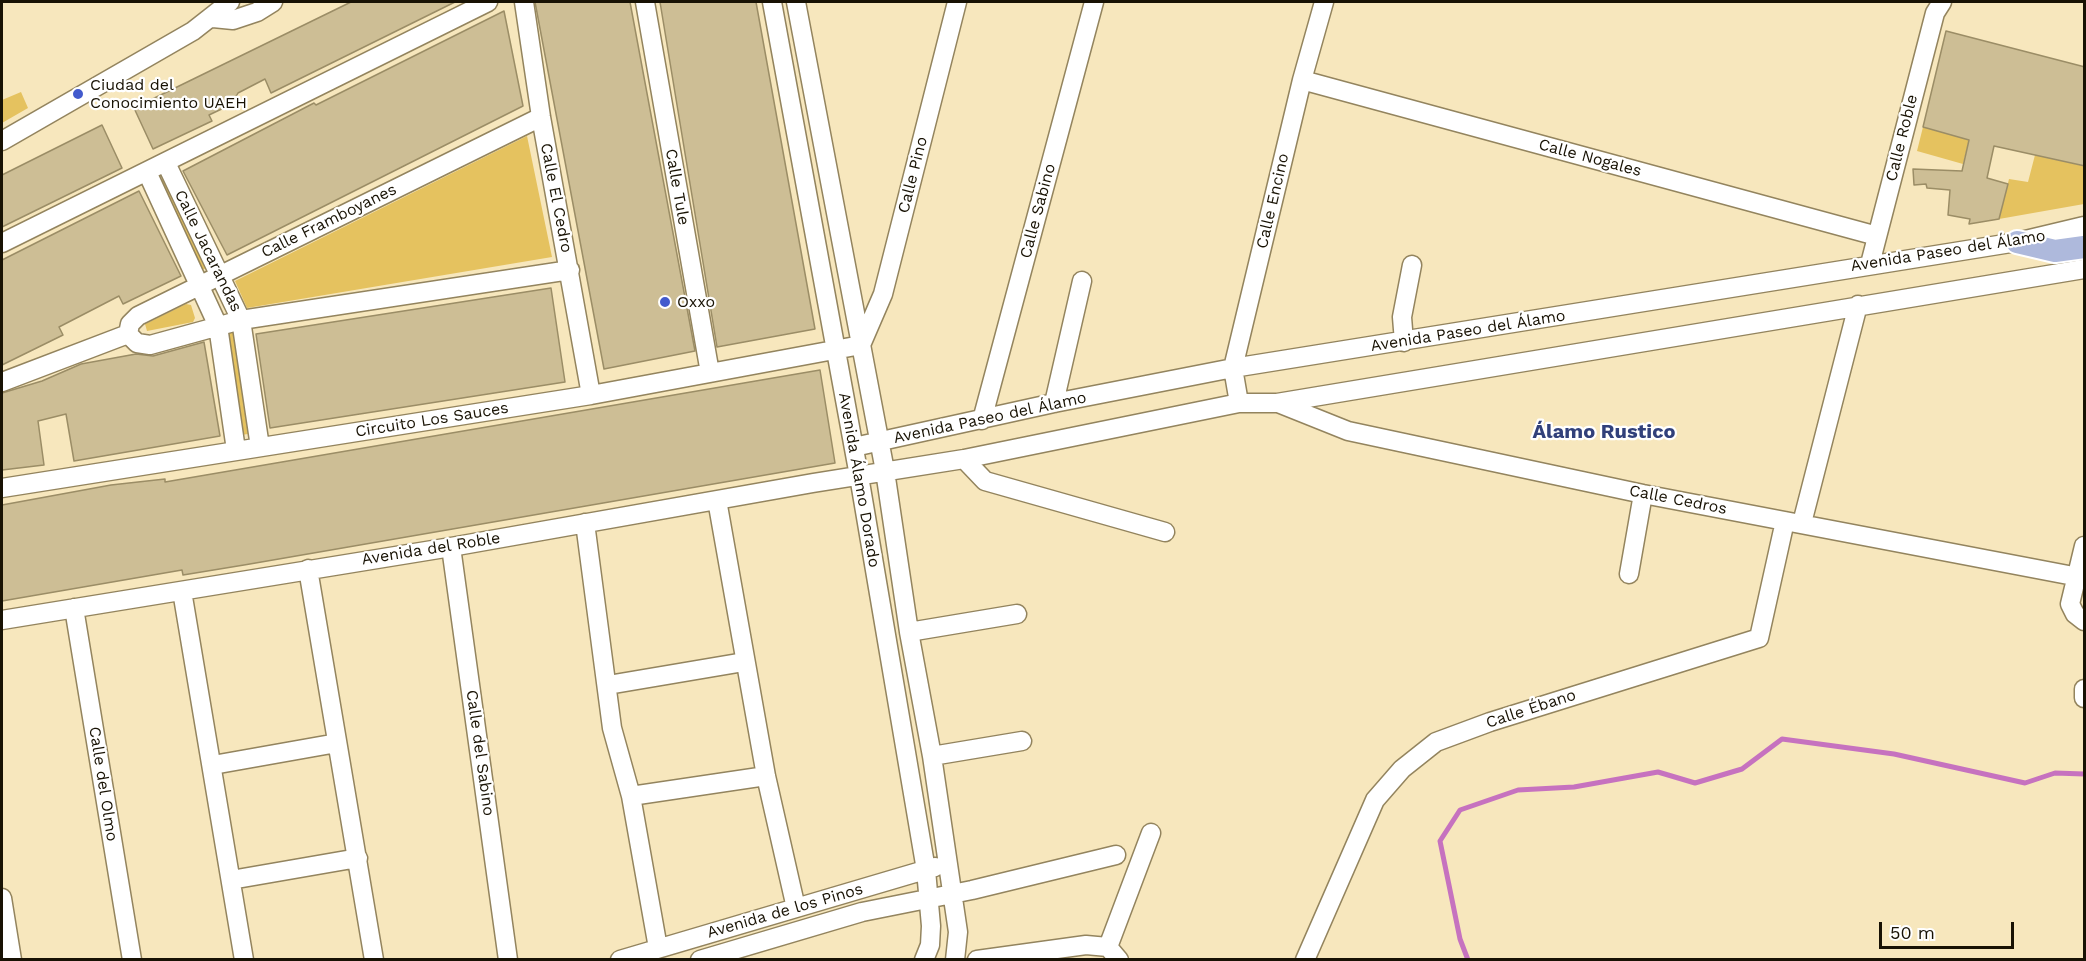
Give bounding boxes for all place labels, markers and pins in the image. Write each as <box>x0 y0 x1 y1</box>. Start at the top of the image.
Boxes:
place label: Ciudad del Conocimiento UAEH <box>90 75 247 113</box>
marker: Ciudad del Conocimiento UAEH <box>71 87 85 101</box>
place label: Oxxo <box>677 292 715 312</box>
marker: Oxxo <box>658 295 672 309</box>

